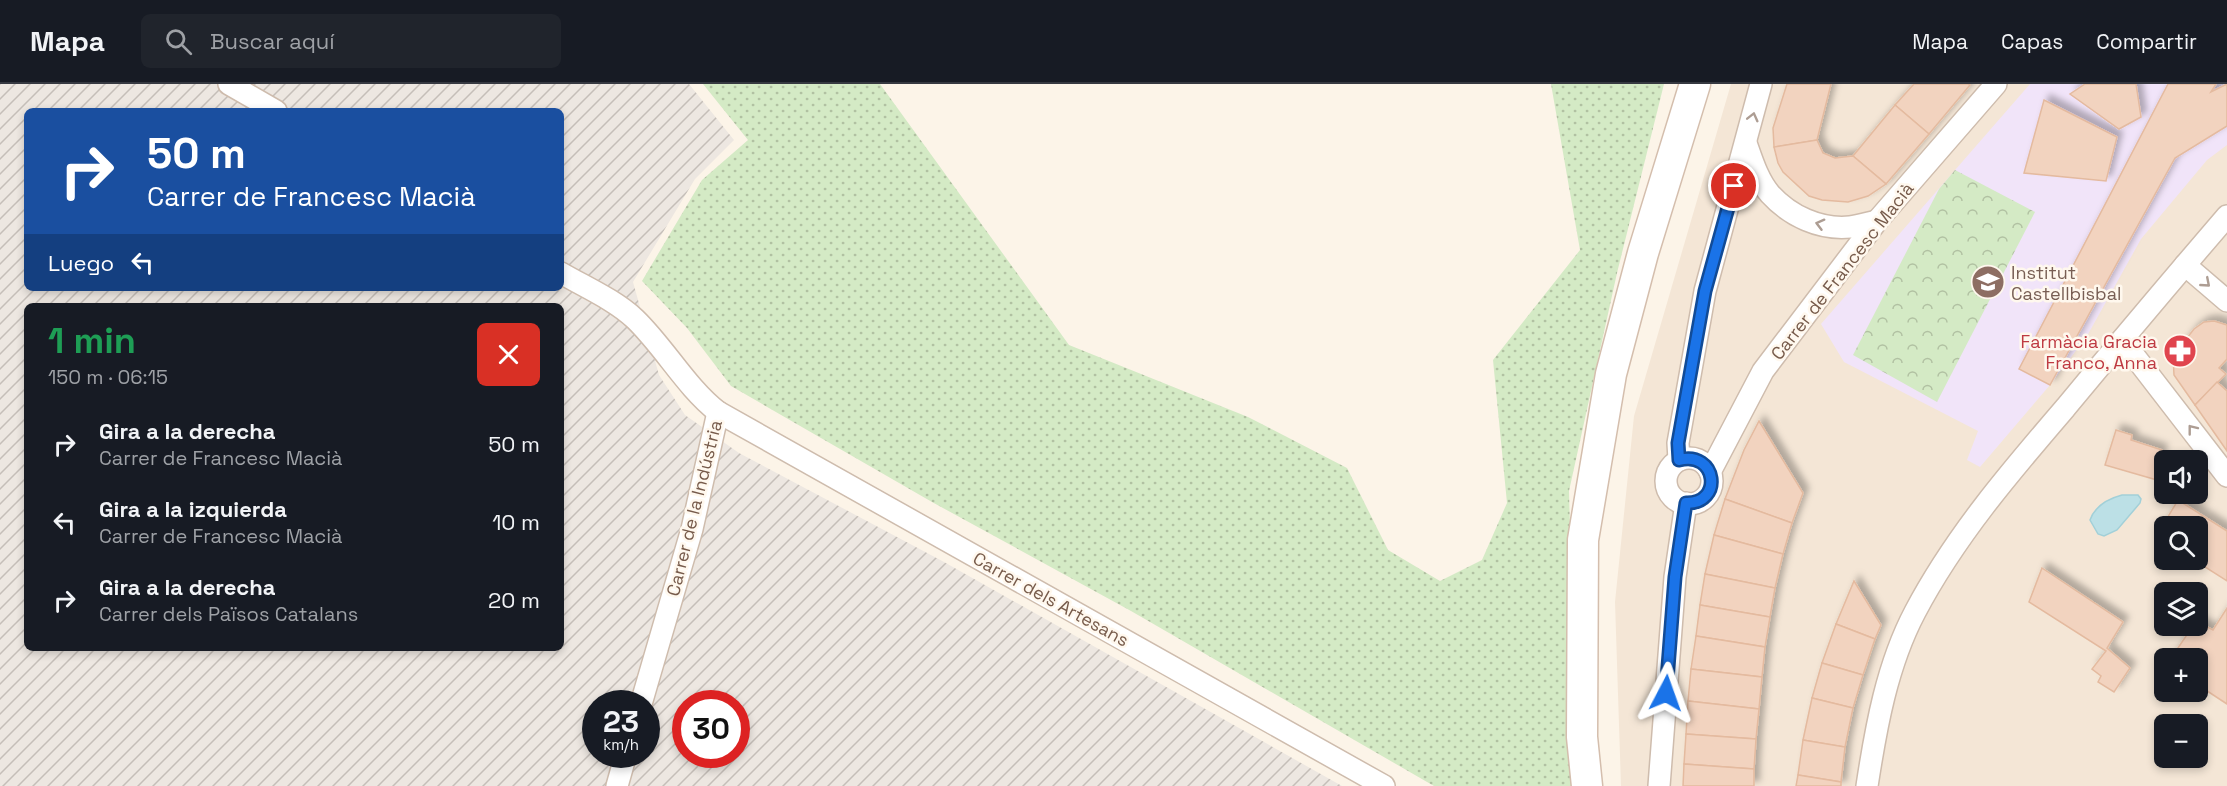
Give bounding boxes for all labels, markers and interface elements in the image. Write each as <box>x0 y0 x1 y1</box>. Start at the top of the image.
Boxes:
search box <box>141 14 561 68</box>
text: Mapa <box>30 23 105 59</box>
icon: search <box>162 25 195 58</box>
text: Buscar aquí <box>210 27 335 55</box>
text: Mapa <box>1912 28 1968 55</box>
text: Capas <box>2001 28 2063 55</box>
text: Compartir <box>2096 28 2197 55</box>
one-way arrow <box>1745 112 1758 122</box>
text: 50 m <box>147 127 246 180</box>
icon: right <box>48 132 126 210</box>
pin <box>1708 160 1759 211</box>
icon: arrive <box>1717 169 1750 202</box>
street label: Carrer de Francesc Macià <box>1765 178 1919 364</box>
text: Carrer de Francesc Macià <box>147 179 476 214</box>
one-way arrow <box>1815 219 1825 232</box>
icon: left <box>126 246 159 279</box>
text: Luego <box>48 249 114 277</box>
place label: Institut Castellbisbal <box>2011 261 2121 305</box>
school or university icon: Institut Castellbisbal <box>1970 264 2006 300</box>
one-way arrow <box>2199 276 2210 287</box>
text: 1 min <box>48 318 136 364</box>
button: close <box>477 323 540 386</box>
place label: Farmàcia Gracia Franco, Anna <box>2021 330 2157 374</box>
pharmacy icon: Farmàcia Gracia Franco, Anna <box>2162 333 2198 369</box>
text: 150 m · 06:15 <box>48 364 168 390</box>
text: Gira a la derecha <box>99 417 276 445</box>
street label: Carrer de la Indústria <box>661 418 727 598</box>
one-way arrow <box>2188 425 2199 436</box>
icon: right <box>48 428 81 461</box>
text: 50 m <box>488 430 540 458</box>
text: Carrer de Francesc Macià <box>99 445 343 471</box>
map controls <box>2154 450 2208 768</box>
button: sound <box>2154 450 2208 504</box>
text: Gira a la izquierda <box>99 495 287 523</box>
icon: left <box>48 506 81 539</box>
text: 10 m <box>492 508 540 536</box>
button: search <box>2154 516 2208 570</box>
text: Carrer de Francesc Macià <box>99 523 343 549</box>
street label: Carrer dels Artesans <box>969 547 1133 651</box>
text: Gira a la derecha <box>99 573 276 601</box>
button: layers <box>2154 582 2208 636</box>
icon: right <box>48 584 81 617</box>
text: 20 m <box>488 586 540 614</box>
text: Carrer dels Països Catalans <box>99 601 358 627</box>
button: + <box>2154 648 2208 702</box>
position arrow <box>1634 661 1698 725</box>
speed limit sign: 30 <box>672 690 750 768</box>
text: 23 <box>603 702 639 741</box>
button: − <box>2154 714 2208 768</box>
text: km/h <box>603 735 639 754</box>

